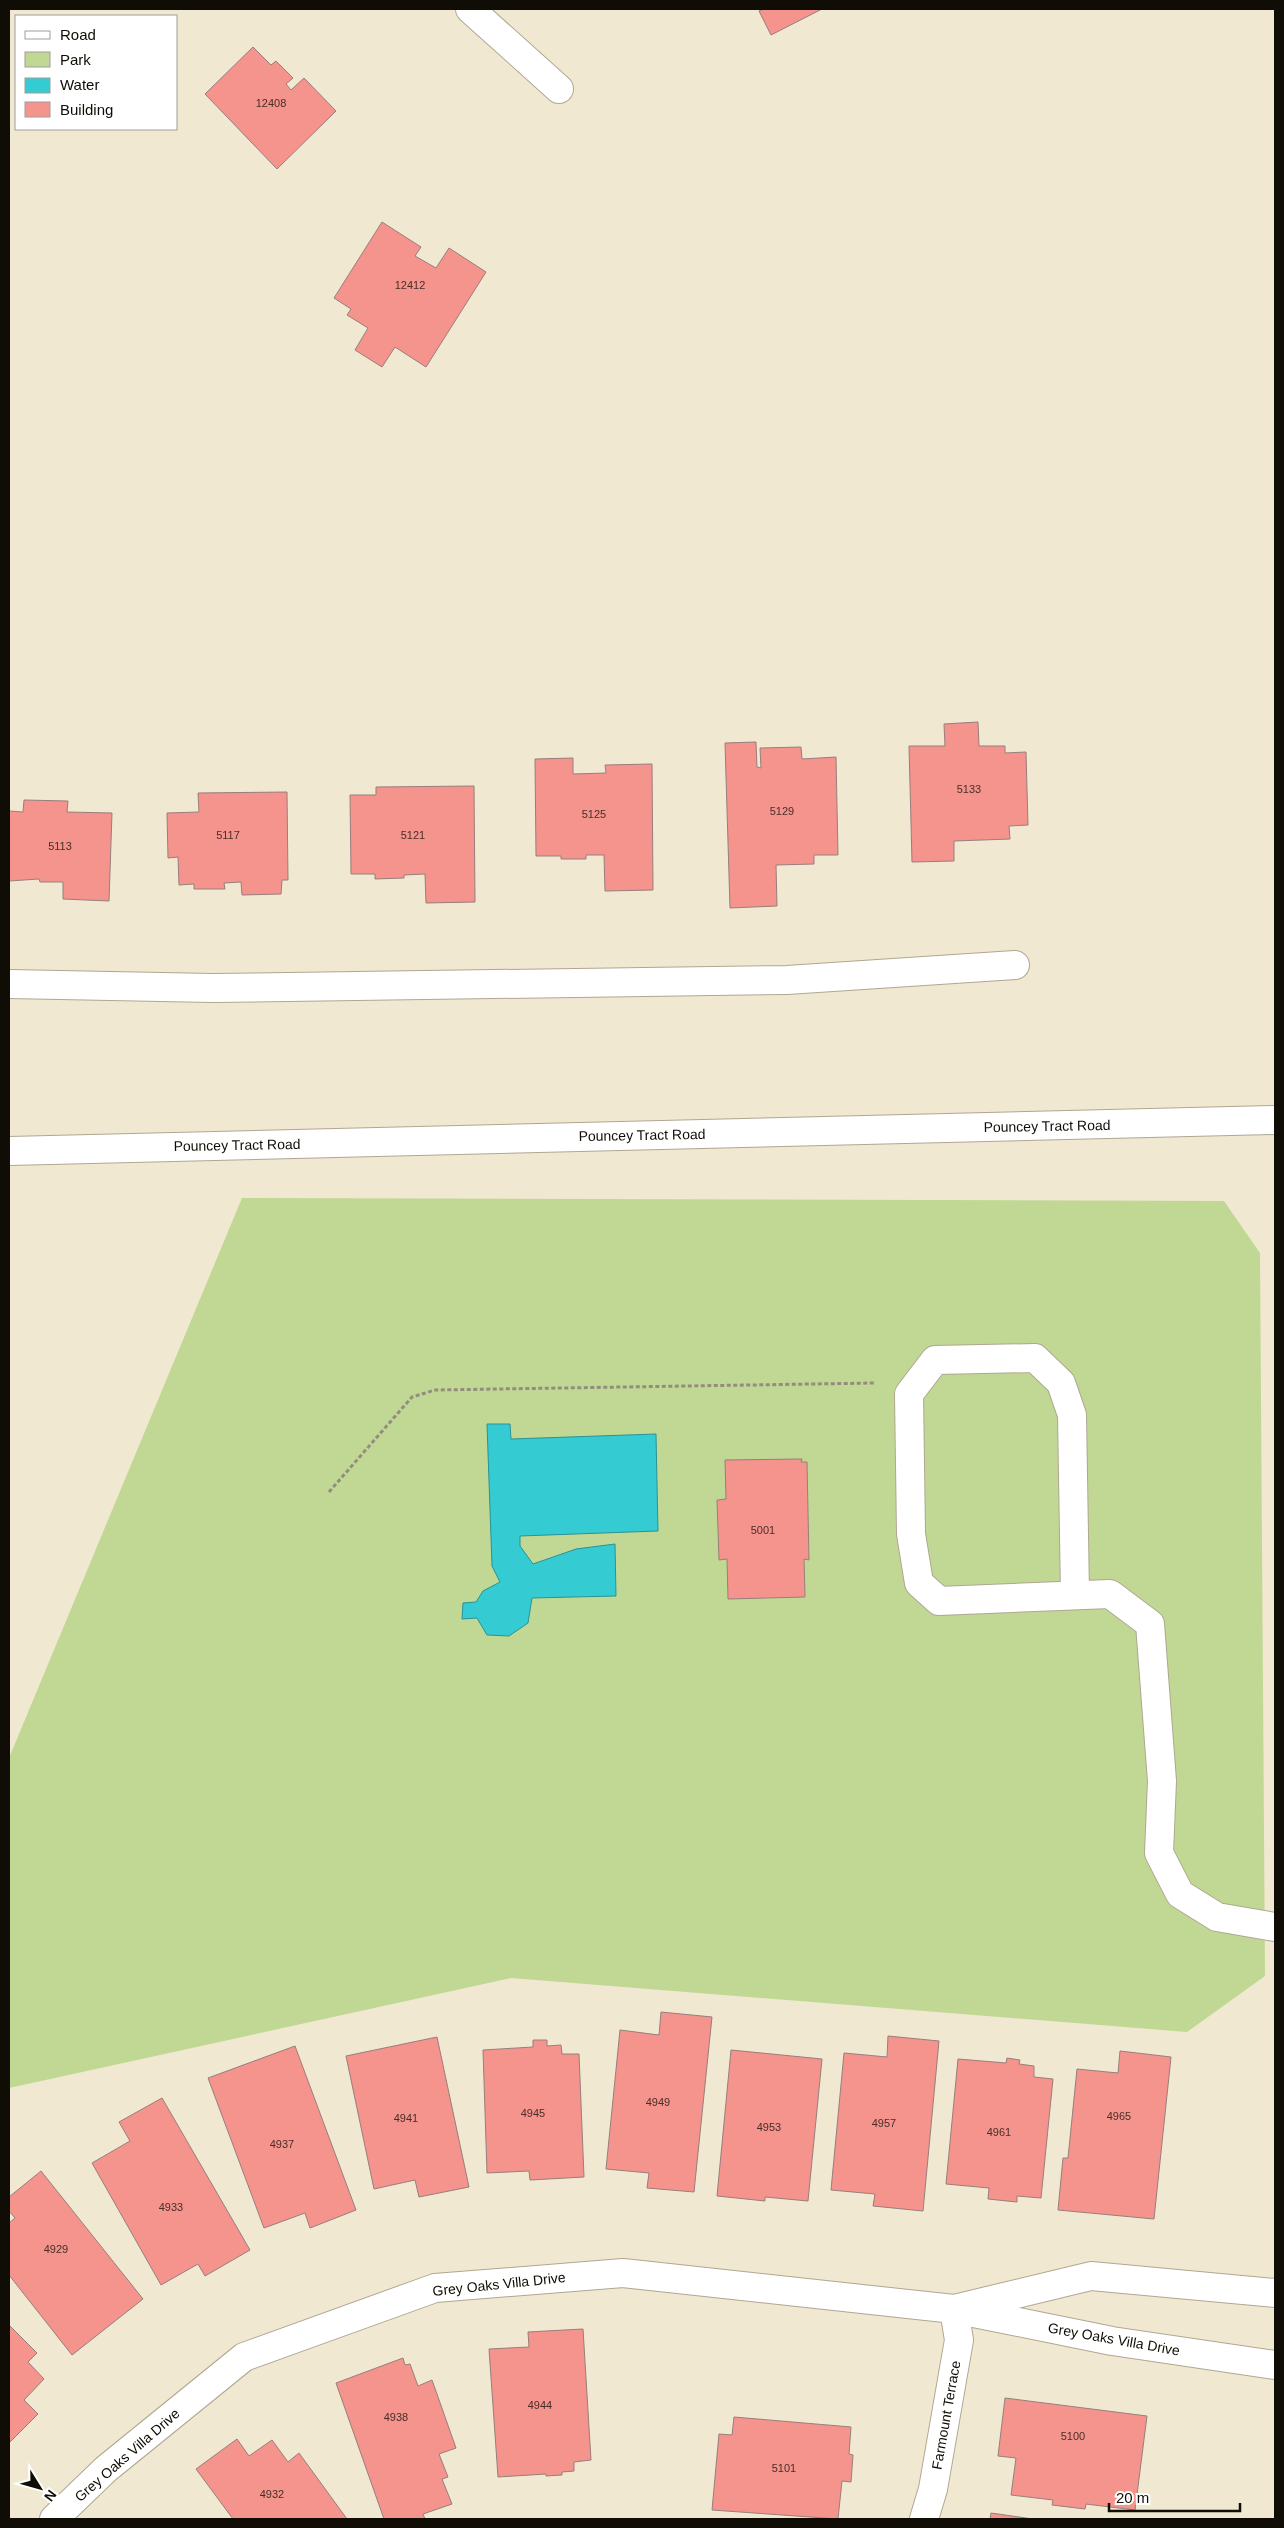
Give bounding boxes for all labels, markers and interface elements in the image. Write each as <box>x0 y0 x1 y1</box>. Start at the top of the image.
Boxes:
legend <box>15 15 178 130</box>
text: Road <box>60 26 96 43</box>
text: Park <box>60 51 91 68</box>
text: Water <box>60 76 99 93</box>
house number: 12408 <box>256 97 286 109</box>
text: Building <box>60 101 113 118</box>
house number: 12412 <box>395 279 425 291</box>
house number: 5133 <box>957 783 981 795</box>
house number: 5129 <box>770 805 794 817</box>
house number: 5125 <box>582 808 606 820</box>
house number: 5117 <box>216 829 240 841</box>
house number: 5121 <box>401 829 425 841</box>
house number: 5113 <box>48 840 72 852</box>
street label: Pouncey Tract Road <box>983 1117 1111 1135</box>
street label: Pouncey Tract Road <box>578 1126 706 1144</box>
street label: Pouncey Tract Road <box>173 1136 301 1154</box>
house number: 5001 <box>751 1524 775 1536</box>
house number: 4949 <box>646 2096 670 2108</box>
house number: 4945 <box>521 2107 545 2119</box>
house number: 4965 <box>1107 2110 1131 2122</box>
house number: 4941 <box>394 2112 418 2124</box>
house number: 4957 <box>872 2117 896 2129</box>
house number: 4953 <box>757 2121 781 2133</box>
house number: 4961 <box>987 2126 1011 2138</box>
house number: 4937 <box>270 2138 294 2150</box>
house number: 4933 <box>159 2201 183 2213</box>
house number: 4929 <box>44 2243 68 2255</box>
street label: Grey Oaks Villa Drive <box>432 2269 566 2299</box>
street label: Grey Oaks Villa Drive <box>1047 2320 1181 2359</box>
street label: Farmount Terrace <box>929 2359 963 2471</box>
house number: 4944 <box>528 2399 552 2411</box>
street label: Grey Oaks Villa Drive <box>71 2405 183 2505</box>
house number: 4938 <box>384 2411 408 2423</box>
house number: 5100 <box>1061 2430 1085 2442</box>
house number: 5101 <box>772 2462 796 2474</box>
north arrow <box>15 2463 65 2513</box>
scale bar <box>1109 2480 1240 2512</box>
text: N <box>41 2487 60 2505</box>
house number: 4932 <box>260 2488 284 2500</box>
text: 20 m <box>1116 2489 1149 2506</box>

